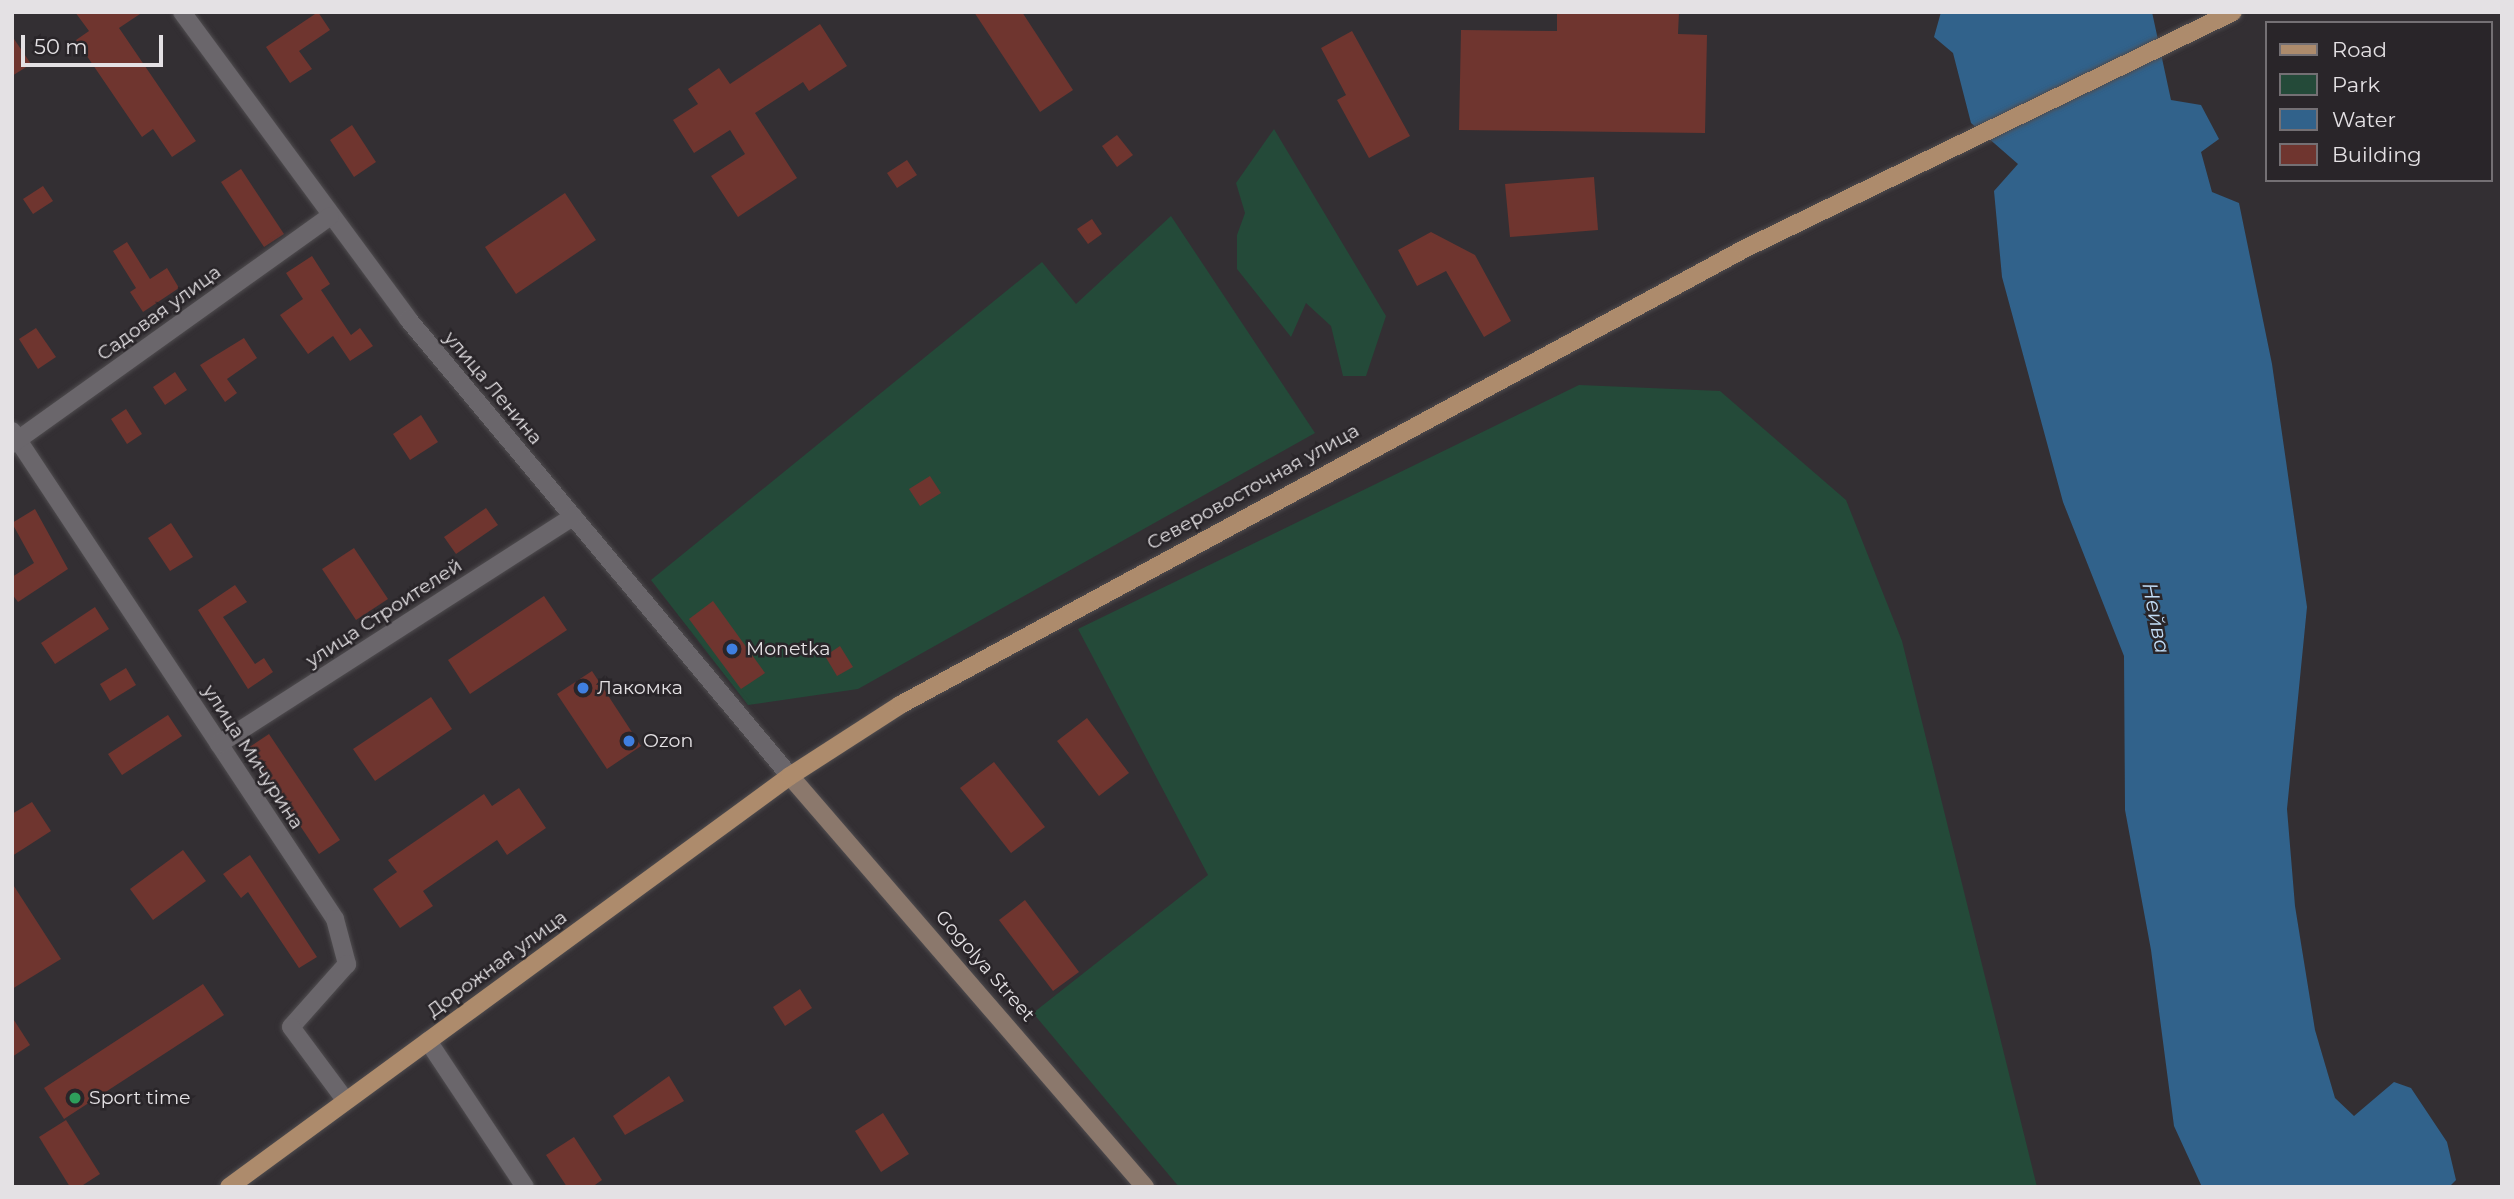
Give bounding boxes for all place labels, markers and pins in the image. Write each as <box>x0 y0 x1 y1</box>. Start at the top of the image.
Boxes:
place label: Monetka <box>746 638 830 660</box>
marker: Monetka <box>724 641 740 657</box>
place label: Лакомка <box>597 677 683 699</box>
marker: Лакомка <box>575 680 591 696</box>
place label: Ozon <box>643 730 693 752</box>
marker: Ozon <box>621 733 637 749</box>
place label: Sport time <box>89 1087 191 1109</box>
marker: Sport time <box>67 1090 83 1106</box>

